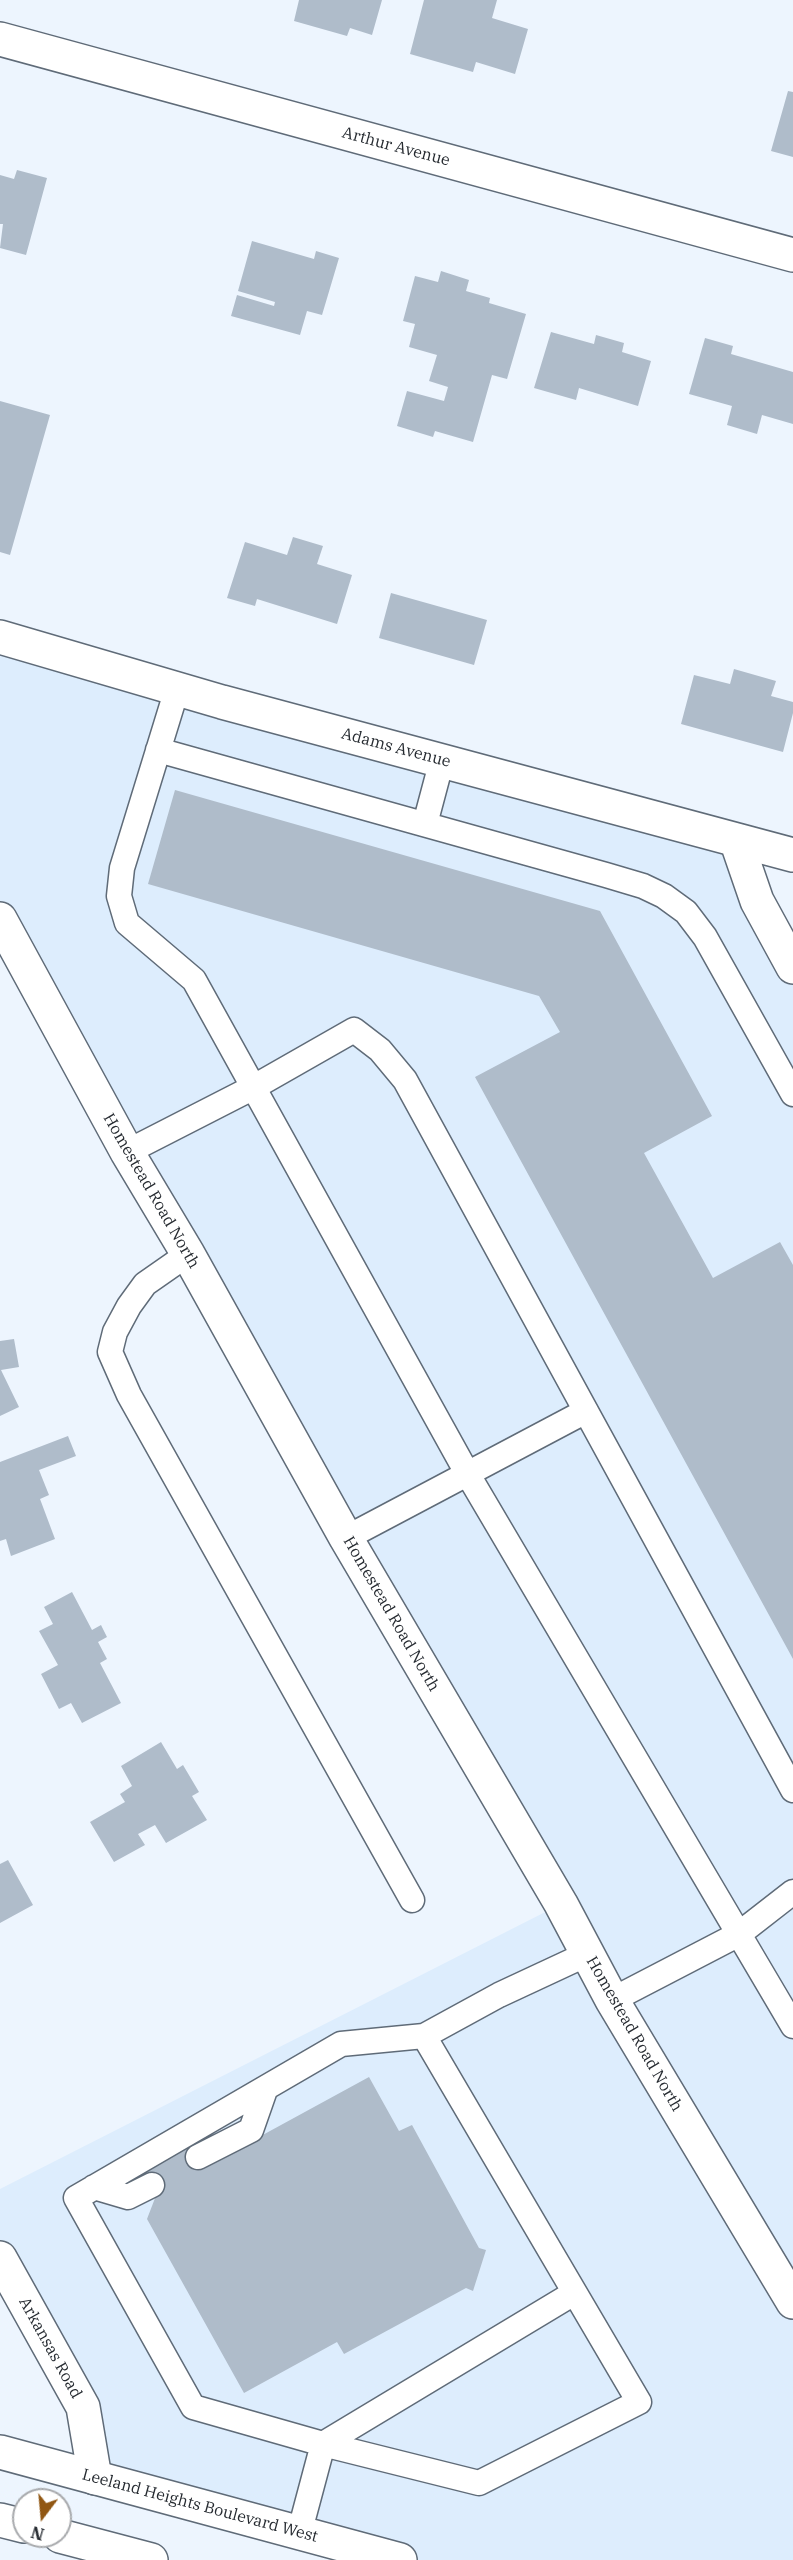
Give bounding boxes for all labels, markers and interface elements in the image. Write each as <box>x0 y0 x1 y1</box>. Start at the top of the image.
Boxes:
street label: Arthur Avenue <box>340 123 452 171</box>
street label: Adams Avenue <box>339 724 453 772</box>
street label: Homestead Road North <box>99 1110 203 1272</box>
street label: Homestead Road North <box>339 1533 443 1695</box>
street label: Homestead Road North <box>582 1953 686 2115</box>
street label: Arkansas Road <box>14 2294 86 2402</box>
street label: Leeland Heights Boulevard West <box>80 2465 320 2547</box>
north arrow <box>12 2488 72 2548</box>
text: N <box>29 2522 46 2545</box>

